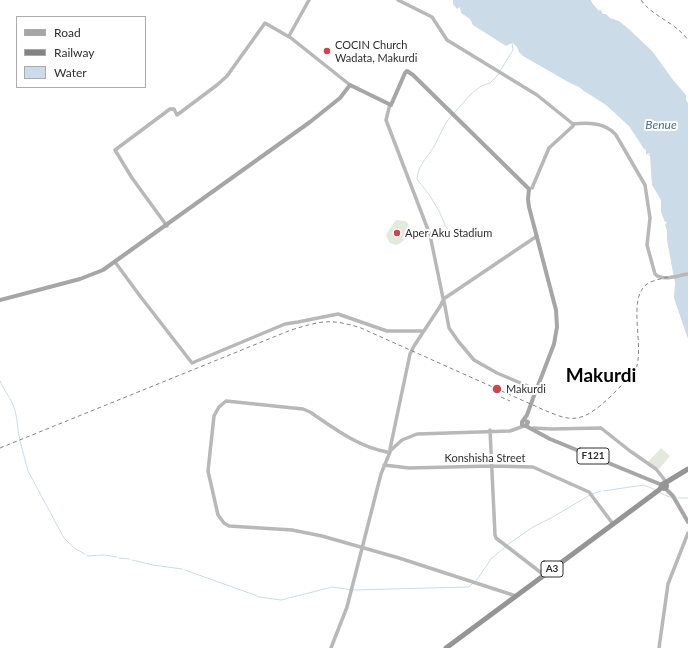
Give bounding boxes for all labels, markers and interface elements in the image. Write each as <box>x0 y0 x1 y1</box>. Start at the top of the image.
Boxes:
legend <box>16 16 146 88</box>
text: Road <box>54 25 81 40</box>
place label: COCIN Church Wadata, Makurdi <box>335 38 417 64</box>
text: Railway <box>54 45 94 60</box>
marker: COCIN Church Wadata, Makurdi <box>322 46 332 56</box>
text: Water <box>54 65 87 80</box>
water label: Benue <box>645 118 677 132</box>
place label: Aper Aku Stadium <box>405 226 492 240</box>
marker: Aper Aku Stadium <box>392 228 402 238</box>
district label: Makurdi <box>566 365 636 387</box>
place label: Makurdi <box>506 382 546 396</box>
marker: Makurdi <box>491 383 503 395</box>
road number: F121 <box>577 448 609 464</box>
street label: Konshisha Street <box>445 451 525 465</box>
road number: A3 <box>541 561 563 577</box>

